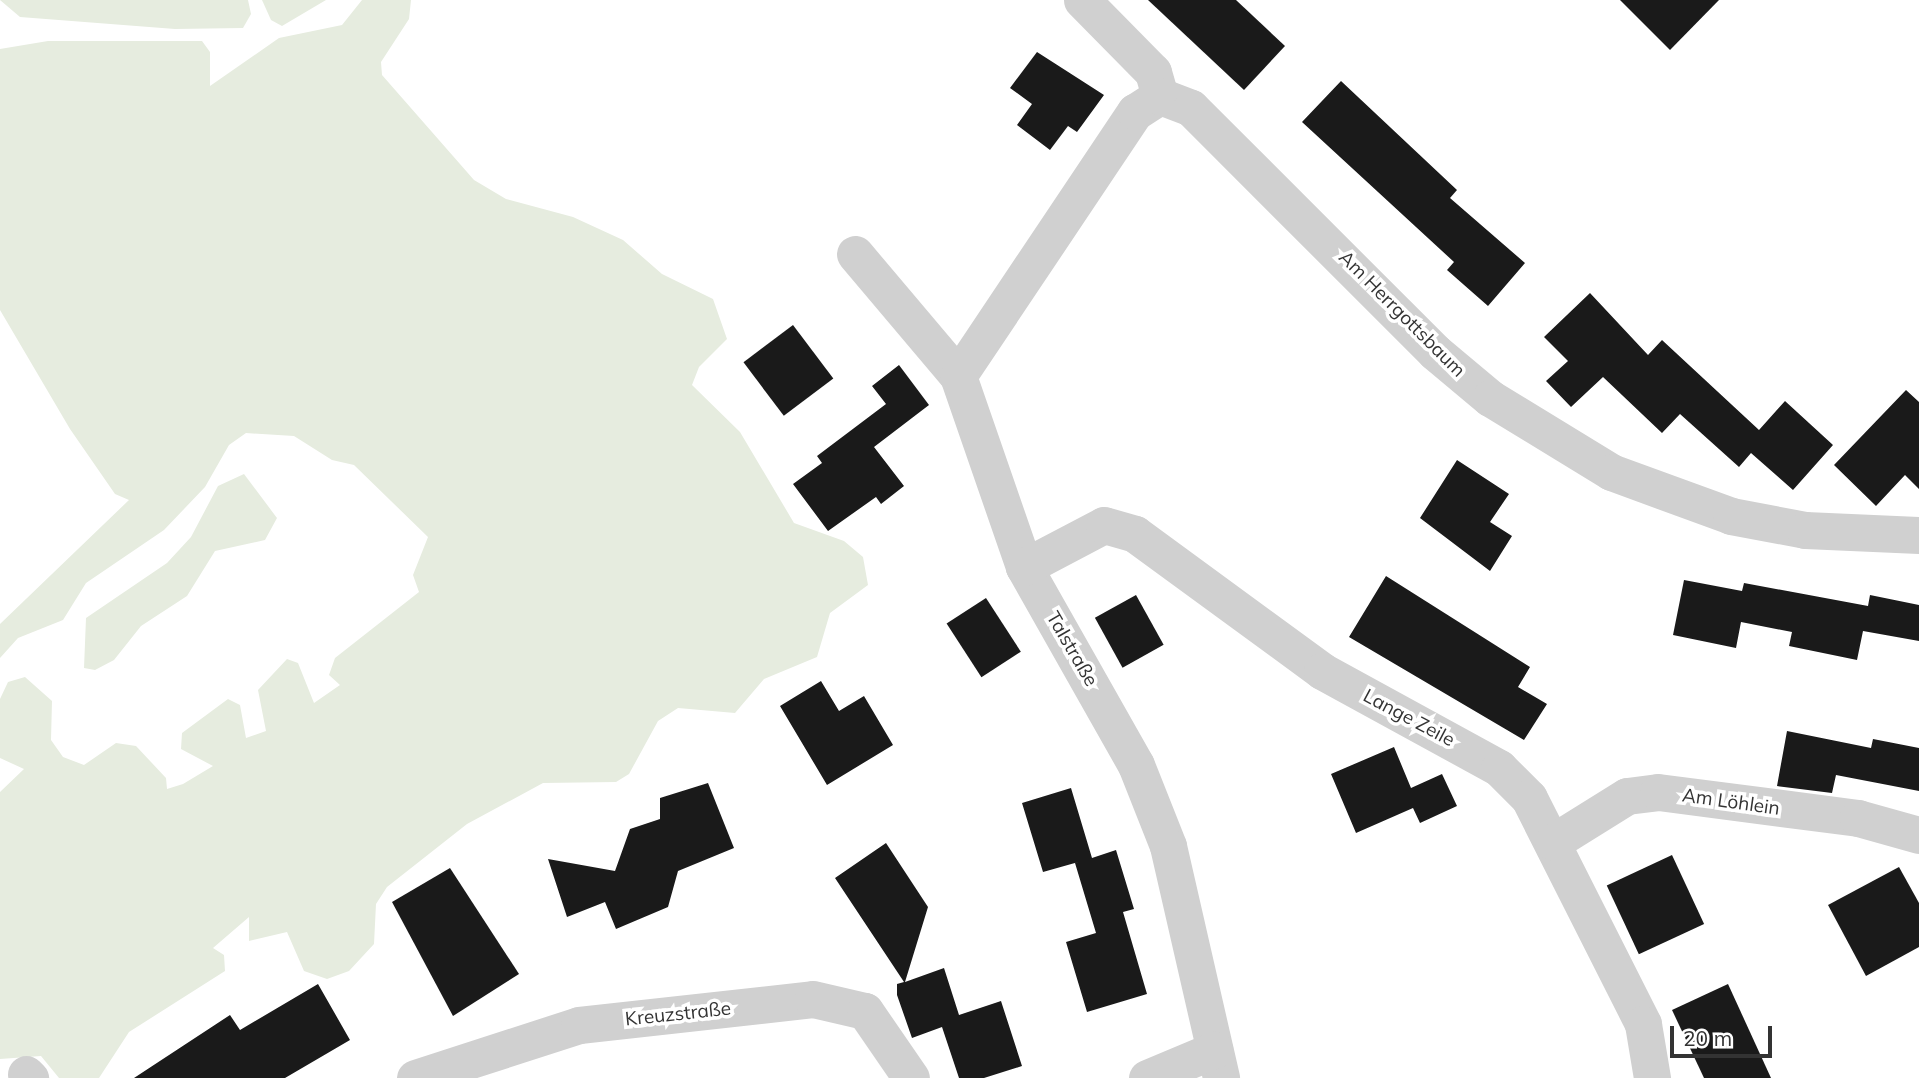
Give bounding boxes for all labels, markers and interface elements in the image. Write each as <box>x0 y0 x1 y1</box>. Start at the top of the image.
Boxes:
street label: Am Herrgottsbaum <box>1334 246 1470 382</box>
street label: Talstraße <box>1042 608 1102 690</box>
street label: Lange Zeile <box>1359 684 1459 752</box>
street label: Am Löhlein <box>1681 784 1781 820</box>
street label: Kreuzstraße <box>624 997 732 1031</box>
scale bar <box>1674 1012 1776 1056</box>
text: 20 m <box>1683 1025 1732 1051</box>

